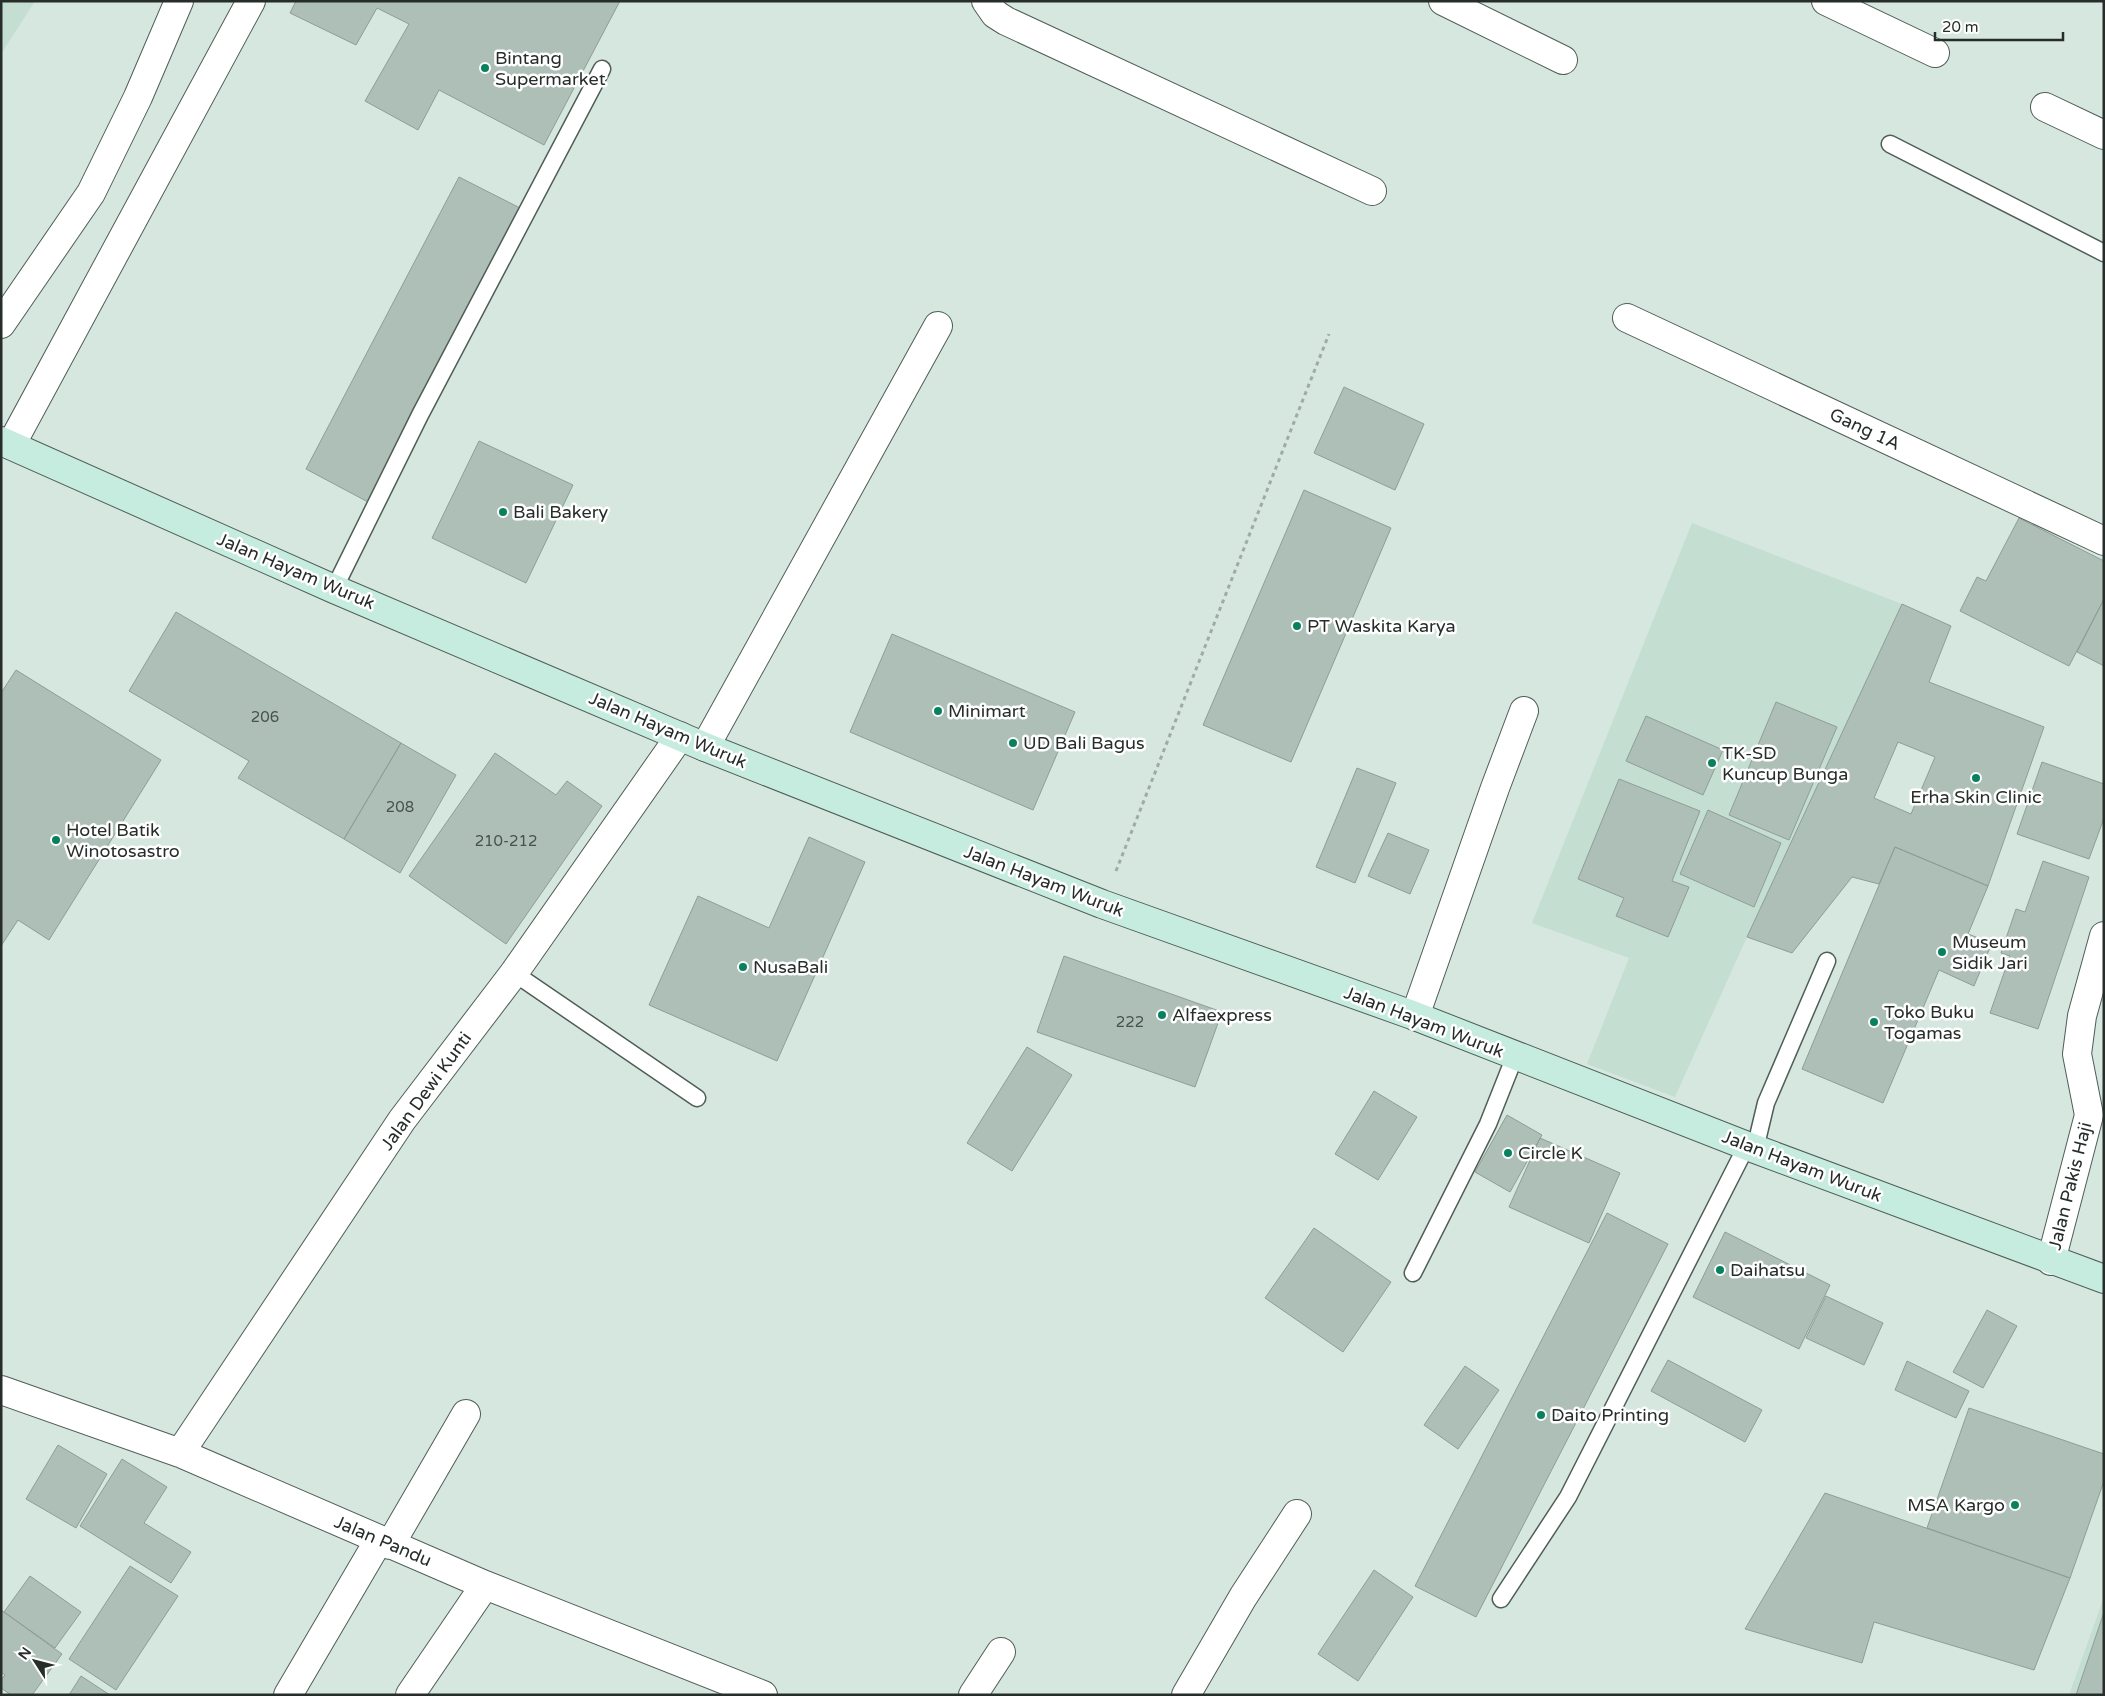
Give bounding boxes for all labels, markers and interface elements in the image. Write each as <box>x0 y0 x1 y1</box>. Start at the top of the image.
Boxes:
scale bar <box>1935 10 2062 42</box>
text: 20 m <box>1942 18 1979 36</box>
place label: Bintang Supermarket <box>495 47 606 90</box>
marker: Bintang Supermarket <box>479 62 491 74</box>
street label: Gang 1A <box>1826 403 1904 455</box>
place label: Bali Bakery <box>513 501 609 523</box>
marker: Bali Bakery <box>497 506 509 518</box>
street label: Jalan Hayam Wuruk <box>214 528 378 614</box>
place label: PT Waskita Karya <box>1307 615 1456 637</box>
marker: PT Waskita Karya <box>1291 620 1303 632</box>
street label: Jalan Hayam Wuruk <box>586 687 750 773</box>
place label: Minimart <box>948 700 1026 722</box>
marker: Minimart <box>932 705 944 717</box>
house number: 206 <box>251 708 279 726</box>
place label: UD Bali Bagus <box>1023 732 1145 754</box>
marker: UD Bali Bagus <box>1007 737 1019 749</box>
place label: TK-SD Kuncup Bunga <box>1722 742 1848 785</box>
marker: TK-SD Kuncup Bunga <box>1706 757 1718 769</box>
marker: Erha Skin Clinic <box>1970 772 1982 784</box>
place label: Erha Skin Clinic <box>1910 786 2042 808</box>
house number: 208 <box>386 798 414 816</box>
place label: Hotel Batik Winotosastro <box>66 819 180 862</box>
house number: 210-212 <box>475 832 537 850</box>
marker: Hotel Batik Winotosastro <box>50 834 62 846</box>
street label: Jalan Hayam Wuruk <box>961 840 1127 922</box>
place label: Museum Sidik Jari <box>1952 931 2028 974</box>
marker: Museum Sidik Jari <box>1936 946 1948 958</box>
place label: NusaBali <box>753 956 828 978</box>
marker: NusaBali <box>737 961 749 973</box>
street label: Jalan Hayam Wuruk <box>1341 981 1507 1063</box>
place label: Toko Buku Togamas <box>1884 1001 1974 1044</box>
place label: Alfaexpress <box>1172 1004 1272 1026</box>
marker: Alfaexpress <box>1156 1009 1168 1021</box>
house number: 222 <box>1116 1013 1144 1031</box>
marker: Toko Buku Togamas <box>1868 1016 1880 1028</box>
street label: Jalan Dewi Kunti <box>376 1028 476 1154</box>
street label: Jalan Pakis Haji <box>2043 1120 2097 1252</box>
street label: Jalan Hayam Wuruk <box>1719 1125 1885 1207</box>
place label: Circle K <box>1518 1142 1583 1164</box>
marker: Circle K <box>1502 1147 1514 1159</box>
place label: Daihatsu <box>1730 1259 1805 1281</box>
marker: Daihatsu <box>1714 1264 1726 1276</box>
place label: Daito Printing <box>1551 1404 1669 1426</box>
marker: Daito Printing <box>1535 1409 1547 1421</box>
place label: MSA Kargo <box>1907 1494 2005 1516</box>
marker: MSA Kargo <box>2009 1499 2021 1511</box>
street label: Jalan Pandu <box>331 1511 435 1571</box>
north arrow <box>10 1636 60 1686</box>
text: N <box>15 1644 35 1663</box>

